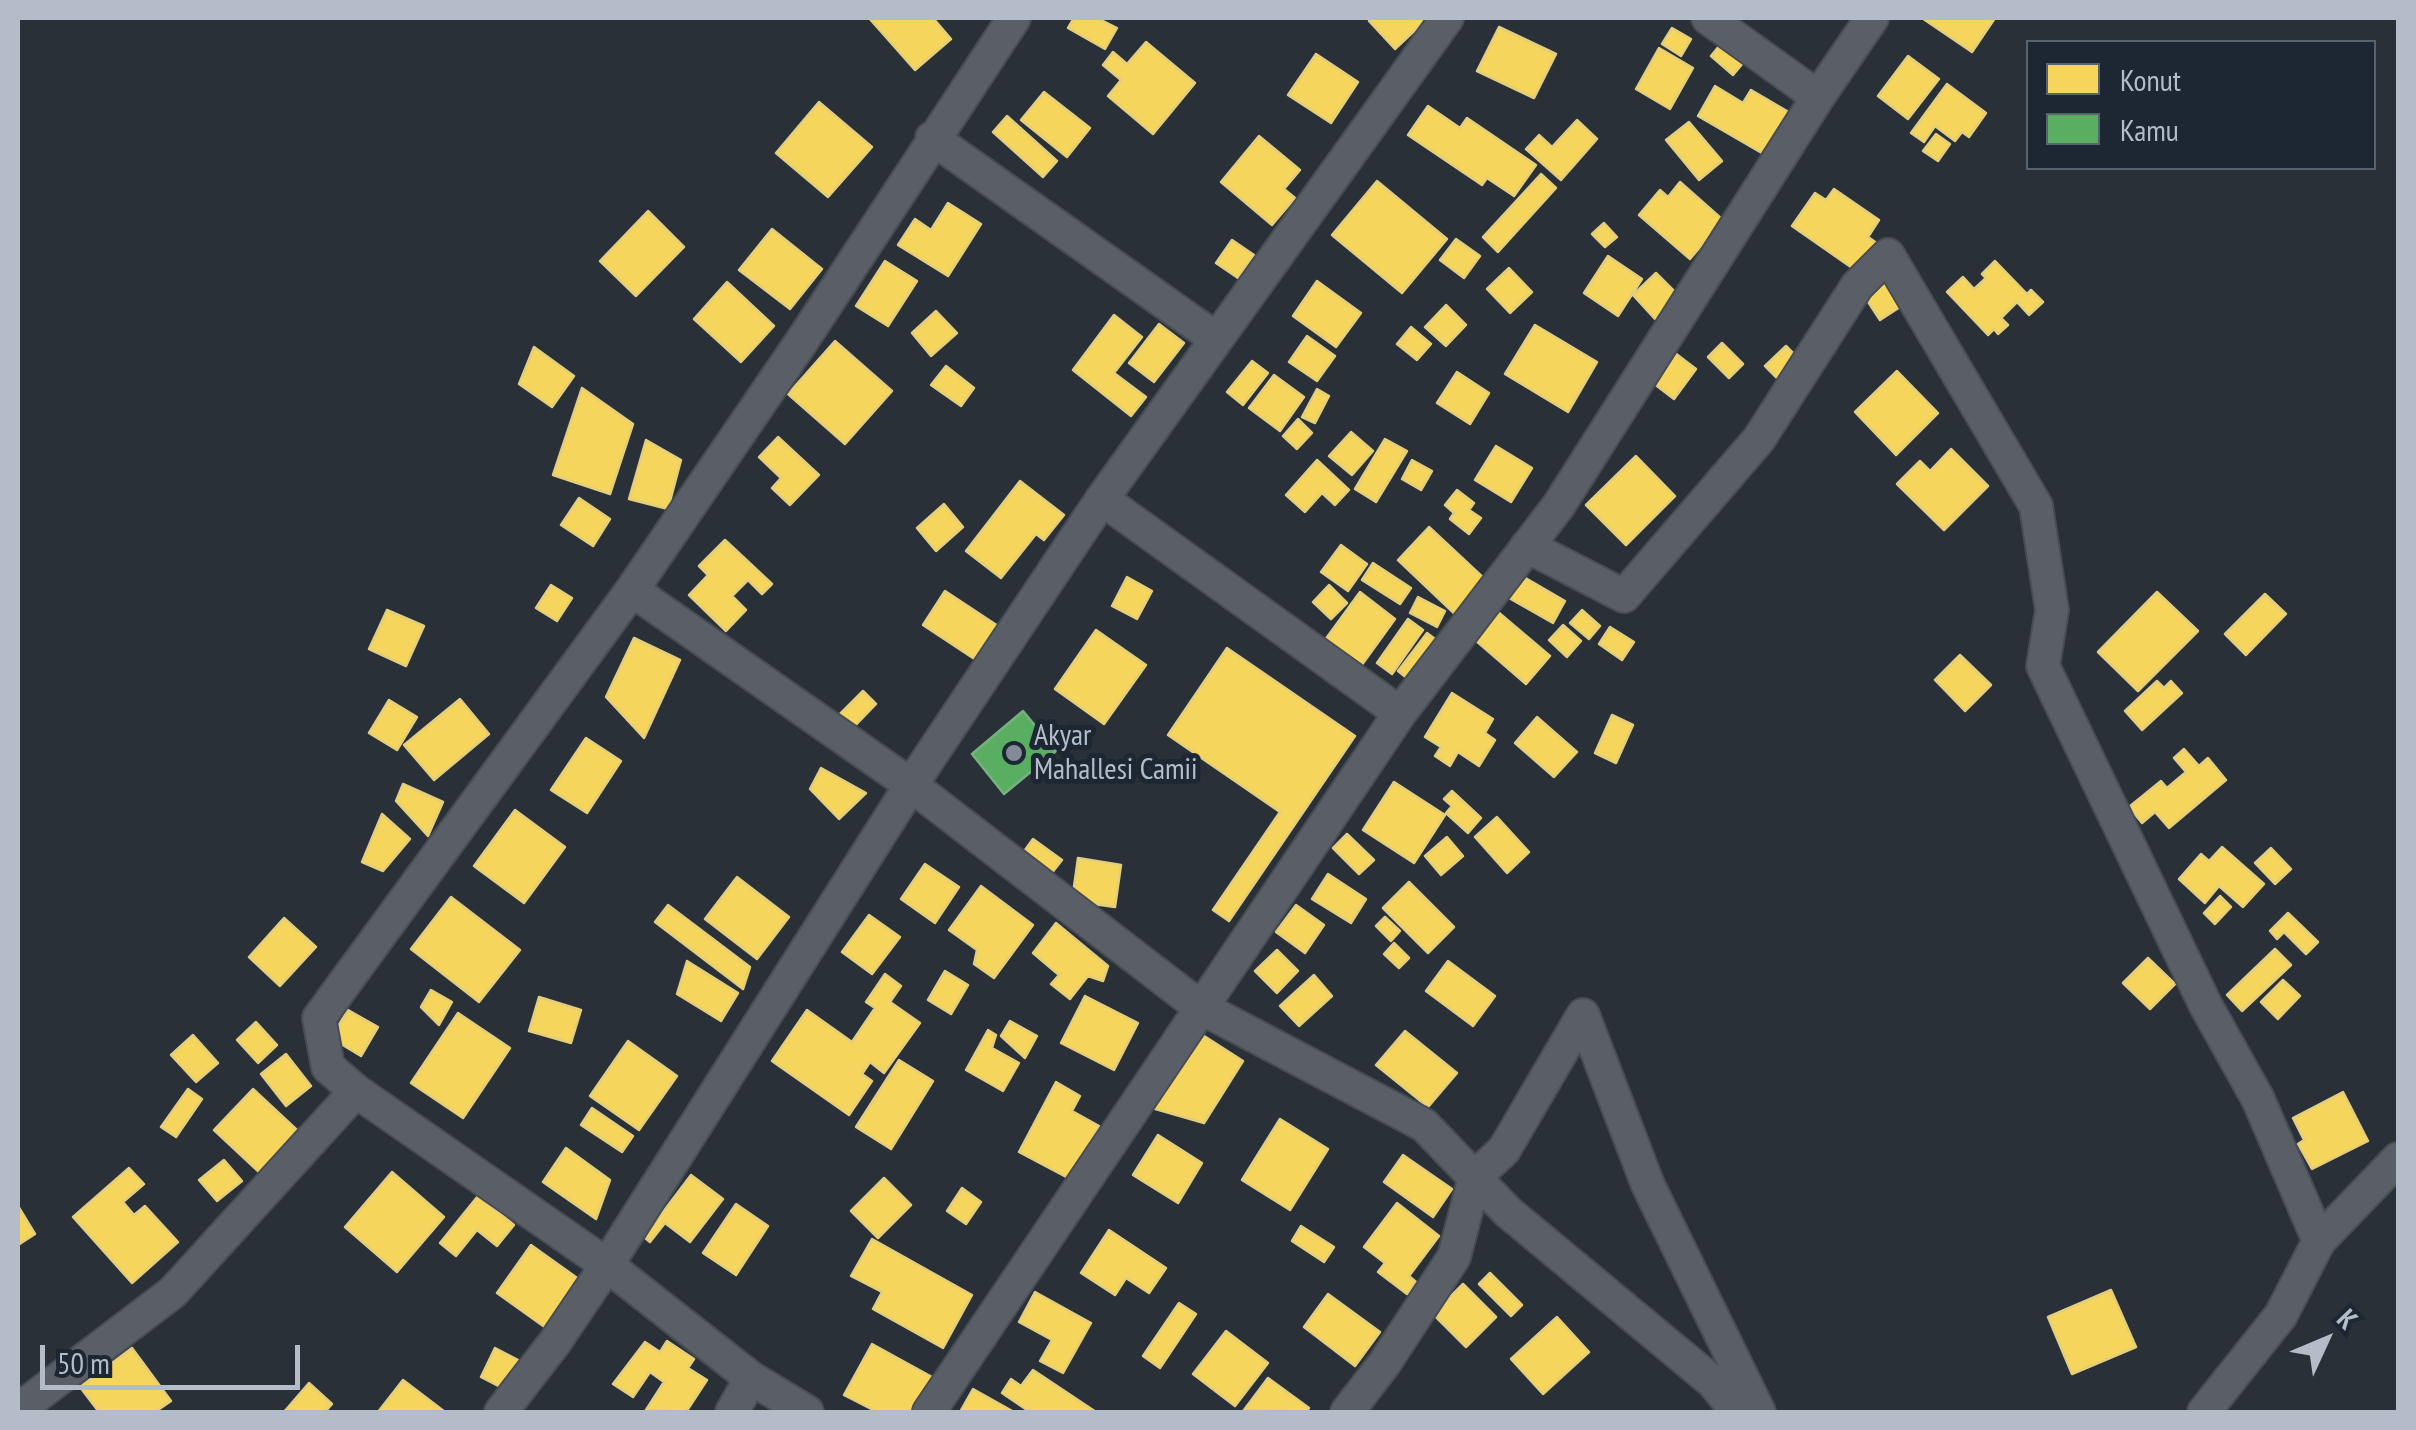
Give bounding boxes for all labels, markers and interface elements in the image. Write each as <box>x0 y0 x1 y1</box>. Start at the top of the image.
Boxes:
legend <box>2026 40 2376 170</box>
text: Konut <box>2120 60 2181 99</box>
text: Kamu <box>2120 110 2179 149</box>
place label: Akyar Mahallesi Camii <box>1034 718 1198 788</box>
marker: Akyar Mahallesi Camii <box>1003 742 1025 764</box>
north arrow <box>2276 1290 2376 1390</box>
text: K <box>2330 1301 2366 1337</box>
scale bar <box>45 1325 305 1387</box>
text: 50 m <box>57 1343 110 1382</box>

